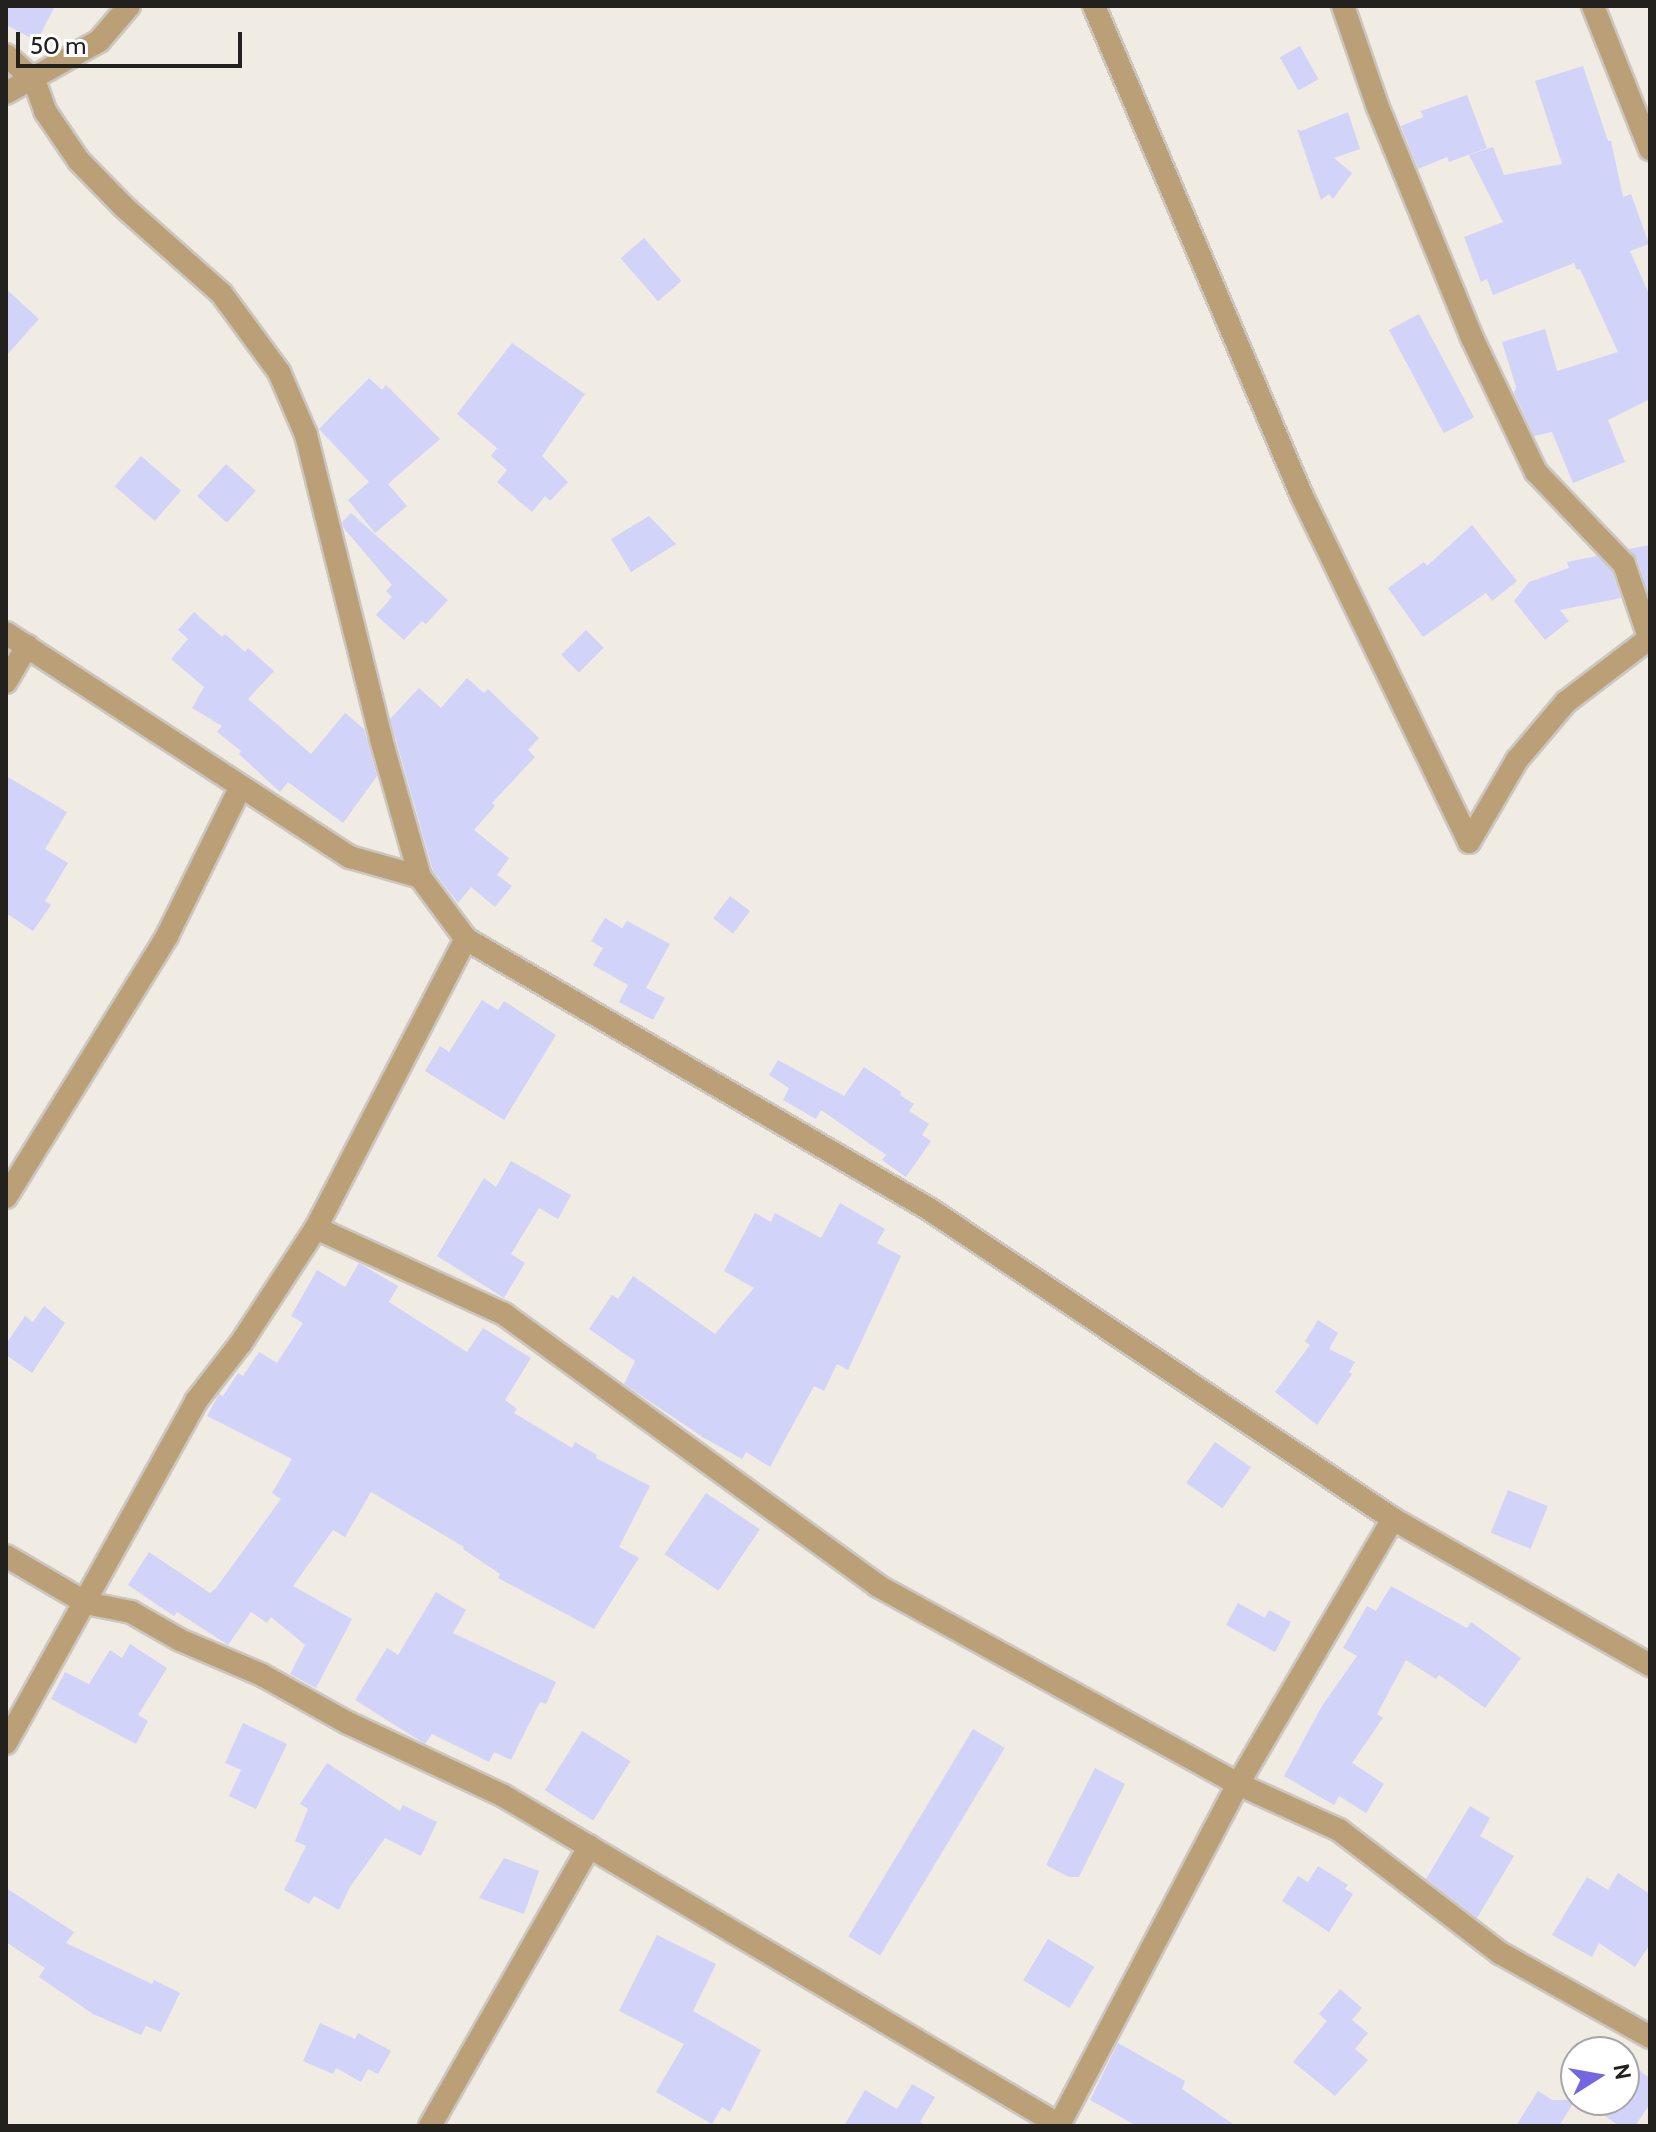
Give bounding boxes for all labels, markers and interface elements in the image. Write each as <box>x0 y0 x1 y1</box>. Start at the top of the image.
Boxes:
scale bar <box>20 16 246 66</box>
text: 50 m <box>30 31 86 60</box>
north arrow <box>1560 2036 1640 2116</box>
text: N <box>1607 2061 1637 2082</box>

